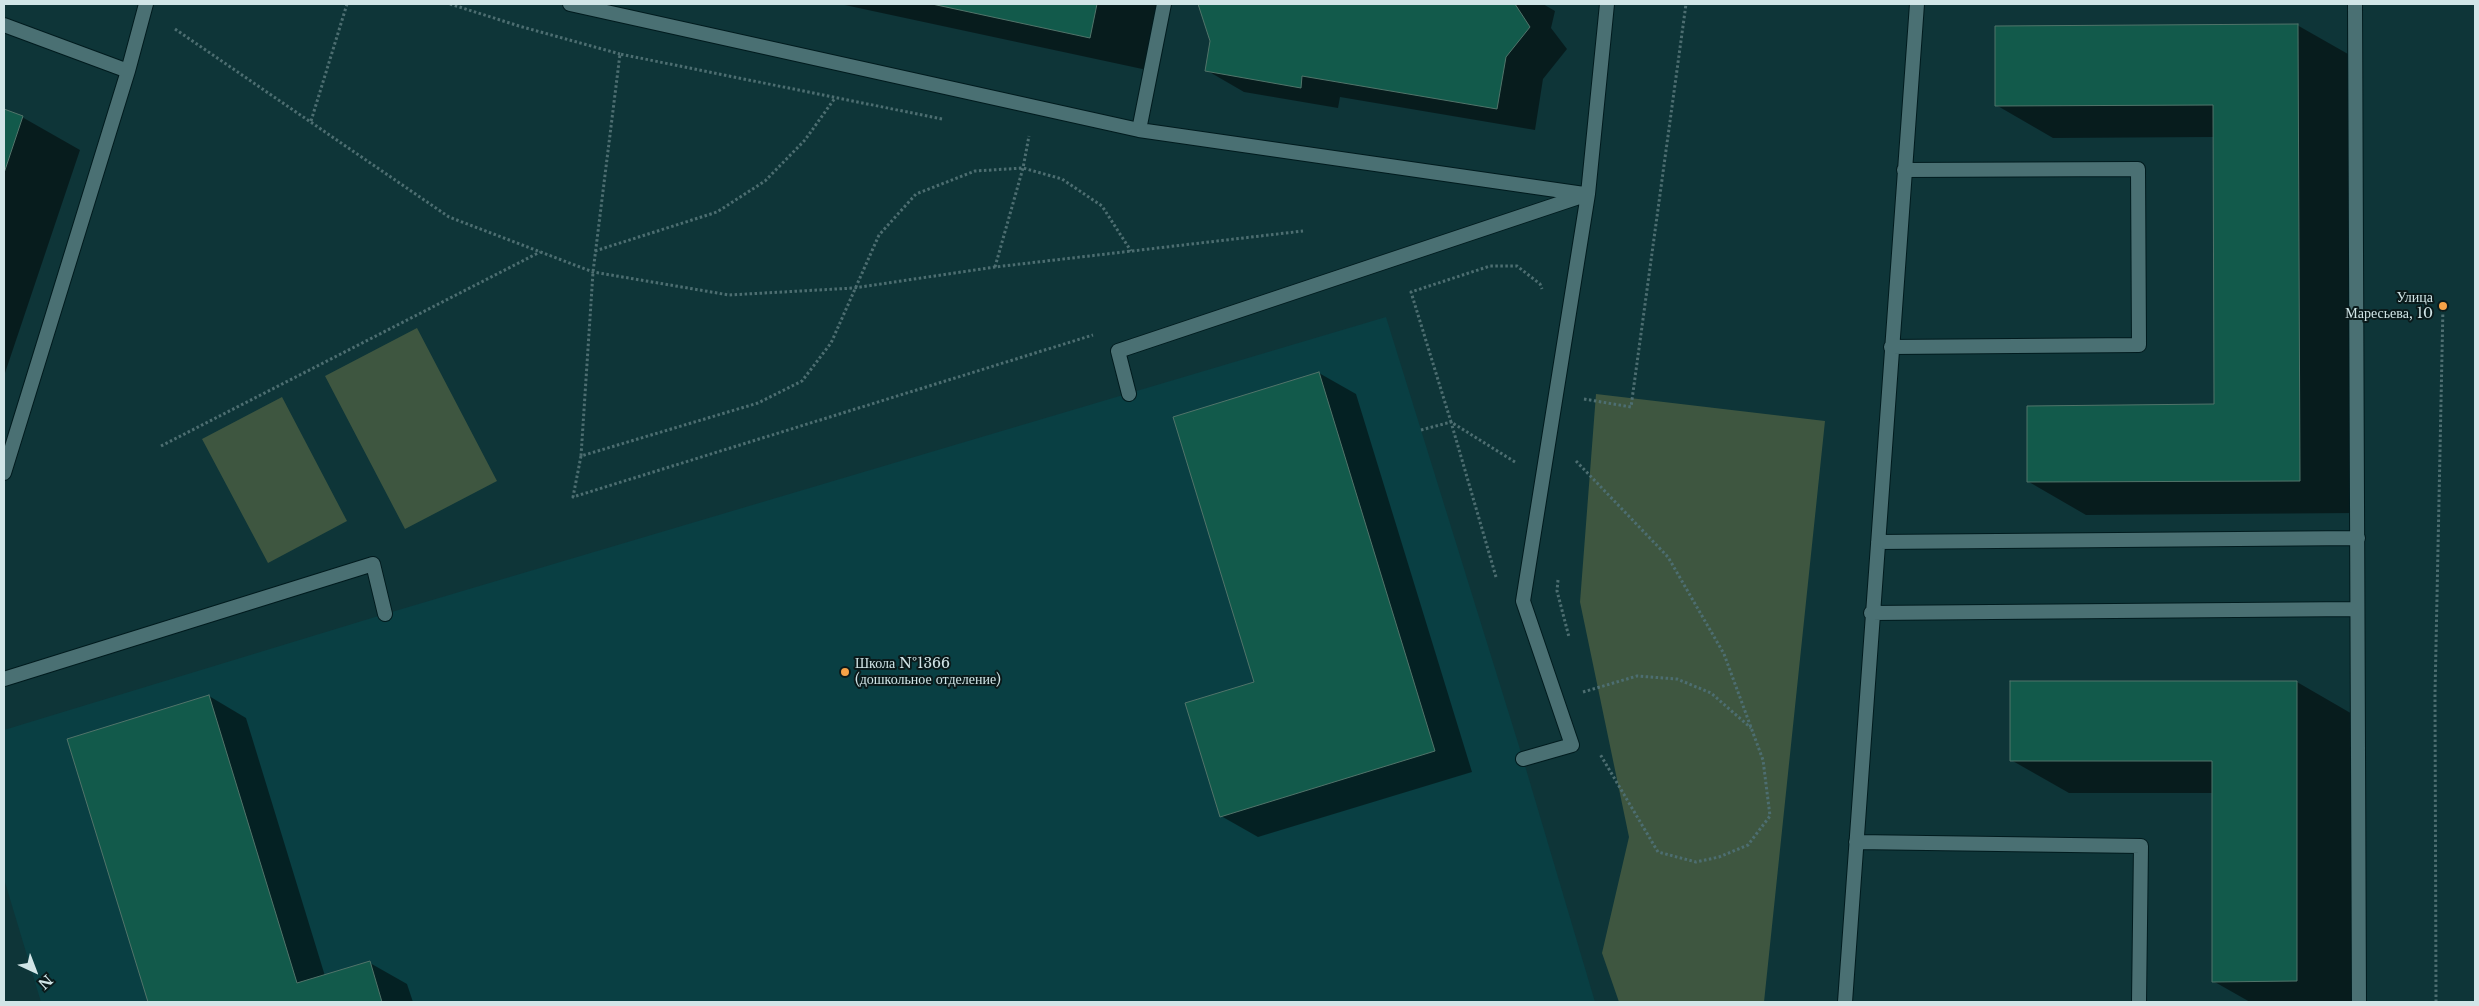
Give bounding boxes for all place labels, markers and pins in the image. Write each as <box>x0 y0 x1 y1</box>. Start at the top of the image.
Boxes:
place label: Улица Маресьева, 10 <box>2345 290 2433 322</box>
marker: Улица Маресьева, 10 <box>2437 300 2449 312</box>
place label: Школа №1366 (дошкольное отделение) <box>855 656 1001 689</box>
marker: Школа №1366 (дошкольное отделение) <box>839 666 851 678</box>

